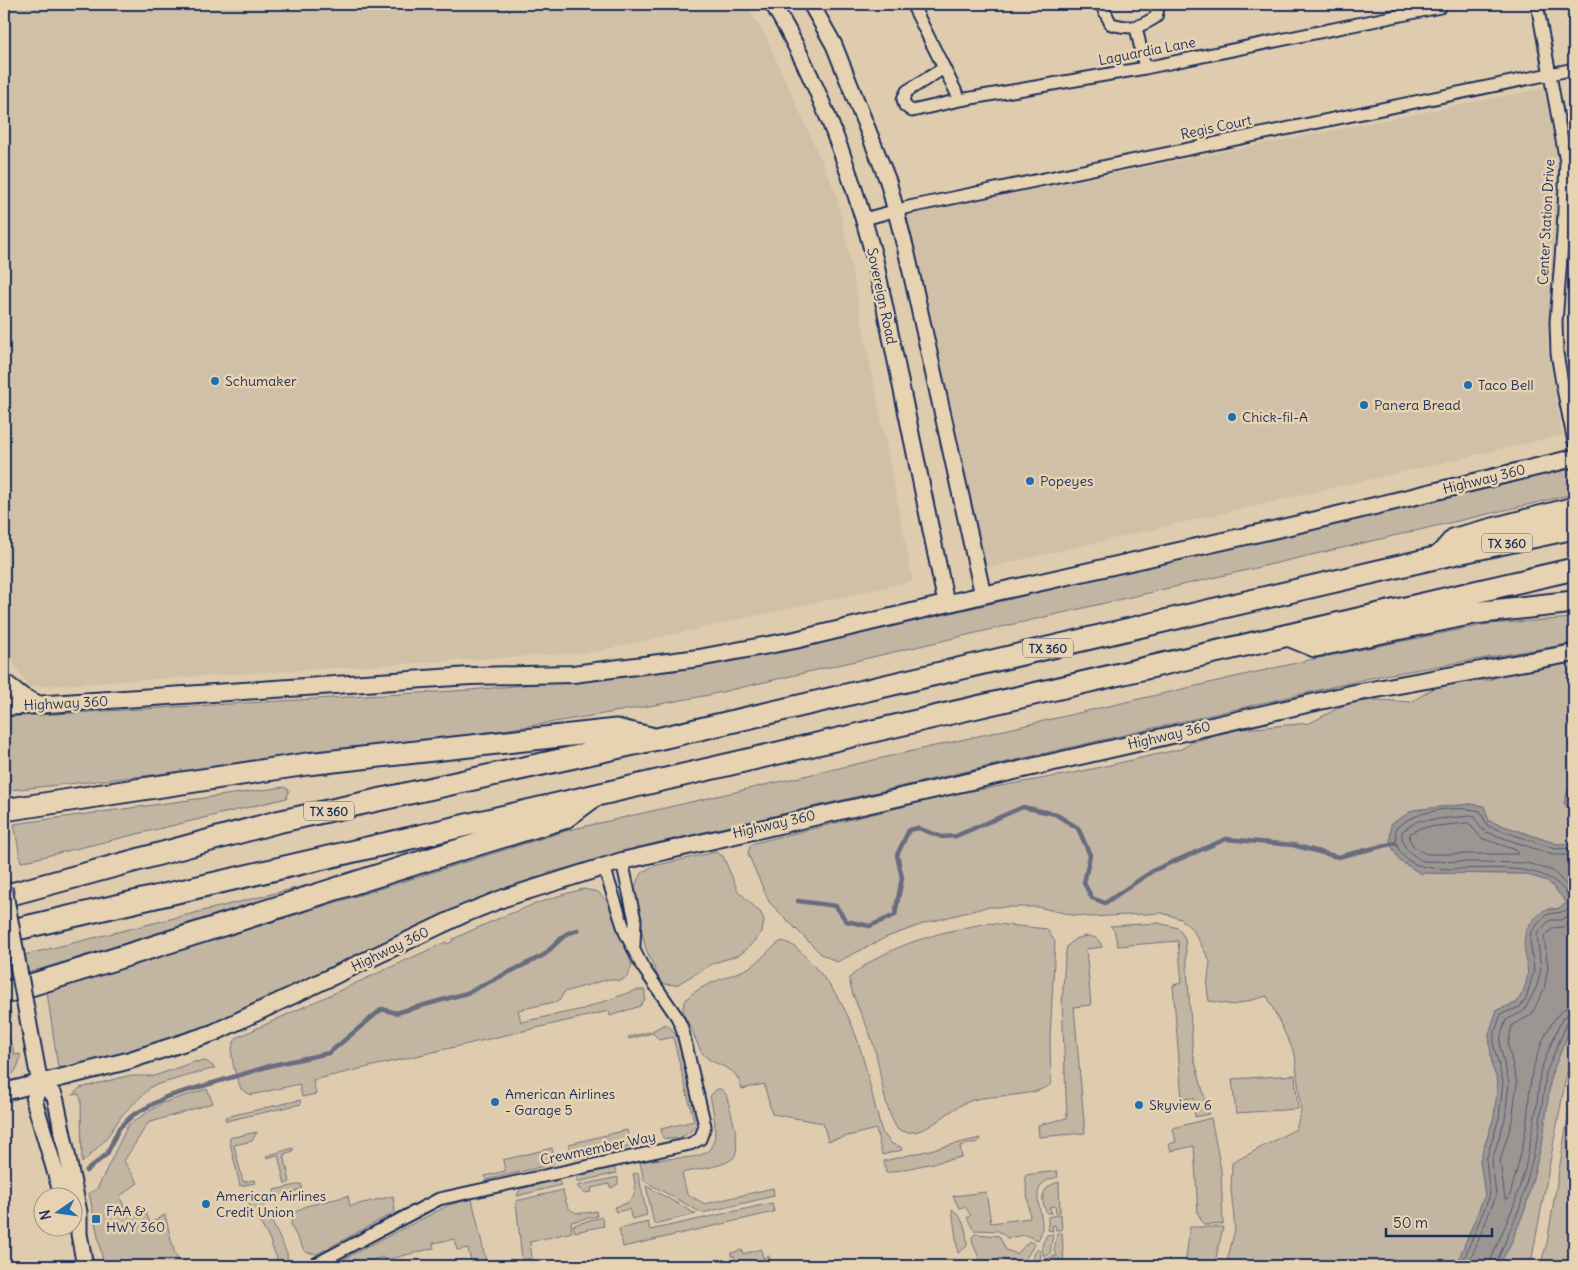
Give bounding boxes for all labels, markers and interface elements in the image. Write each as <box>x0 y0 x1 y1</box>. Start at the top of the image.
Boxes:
street label: Laguardia Lane <box>1097 33 1197 69</box>
street label: Regis Court <box>1179 111 1254 143</box>
street label: Center Station Drive <box>1534 159 1558 285</box>
street label: Sovereign Road <box>863 246 901 346</box>
place label: Schumaker <box>225 372 297 390</box>
marker: Schumaker <box>209 375 221 387</box>
place label: Taco Bell <box>1478 376 1534 394</box>
marker: Taco Bell <box>1462 379 1474 391</box>
place label: Panera Bread <box>1374 396 1461 414</box>
marker: Panera Bread <box>1358 399 1370 411</box>
place label: Chick-fil-A <box>1242 408 1308 426</box>
marker: Chick-fil-A <box>1226 411 1238 423</box>
street label: Highway 360 <box>1441 460 1527 498</box>
place label: Popeyes <box>1040 472 1093 490</box>
marker: Popeyes <box>1024 475 1036 487</box>
road number: TX 360 <box>1482 534 1532 552</box>
road number: TX 360 <box>1023 638 1073 658</box>
street label: Highway 360 <box>23 692 109 714</box>
street label: Highway 360 <box>1126 717 1212 753</box>
road number: TX 360 <box>304 801 354 820</box>
street label: Highway 360 <box>731 806 817 842</box>
street label: Highway 360 <box>348 922 432 976</box>
place label: American Airlines - Garage 5 <box>505 1085 615 1119</box>
marker: American Airlines - Garage 5 <box>489 1096 501 1108</box>
place label: Skyview 6 <box>1149 1096 1212 1114</box>
marker: Skyview 6 <box>1133 1099 1145 1111</box>
street label: Crewmember Way <box>539 1127 657 1169</box>
place label: American Airlines Credit Union <box>216 1187 326 1221</box>
north arrow <box>32 1188 82 1238</box>
marker: American Airlines Credit Union <box>200 1198 212 1210</box>
place label: FAA & HWY 360 <box>106 1202 165 1236</box>
scale bar <box>1386 1205 1492 1237</box>
text: N <box>35 1208 55 1222</box>
marker: FAA & HWY 360 <box>90 1213 102 1225</box>
text: 50 m <box>1393 1213 1428 1232</box>

